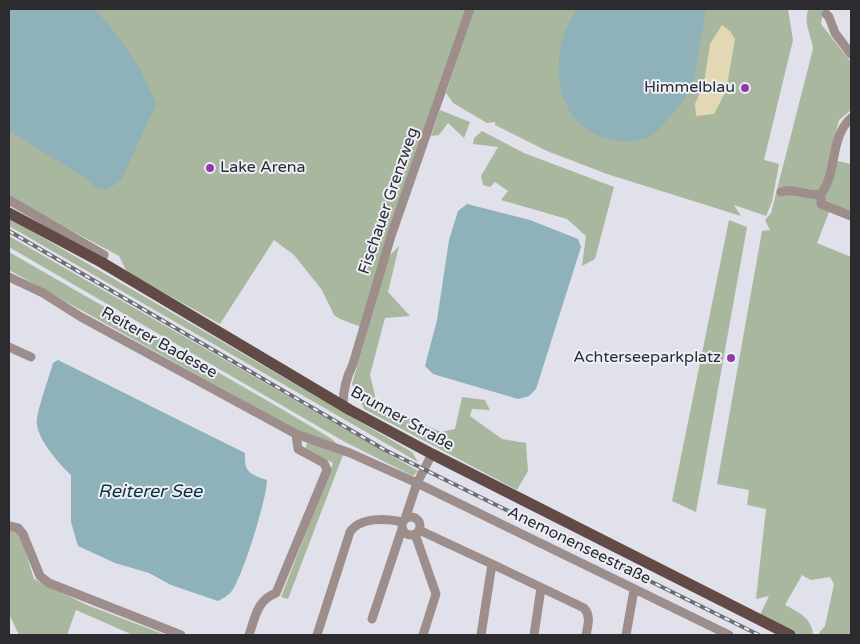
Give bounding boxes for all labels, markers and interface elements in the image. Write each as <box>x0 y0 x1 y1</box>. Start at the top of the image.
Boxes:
place label: Himmelblau <box>644 78 735 98</box>
marker: Himmelblau <box>739 82 751 94</box>
street label: Fischauer Grenzweg <box>355 125 423 277</box>
place label: Lake Arena <box>220 158 306 178</box>
marker: Lake Arena <box>204 162 216 174</box>
street label: Reiterer Badesee <box>98 303 220 383</box>
place label: Achterseeparkplatz <box>573 348 721 368</box>
marker: Achterseeparkplatz <box>725 352 737 364</box>
street label: Brunner Straße <box>347 383 457 455</box>
water label: Reiterer See <box>98 481 202 503</box>
street label: Anemonenseestraße <box>504 503 654 589</box>

